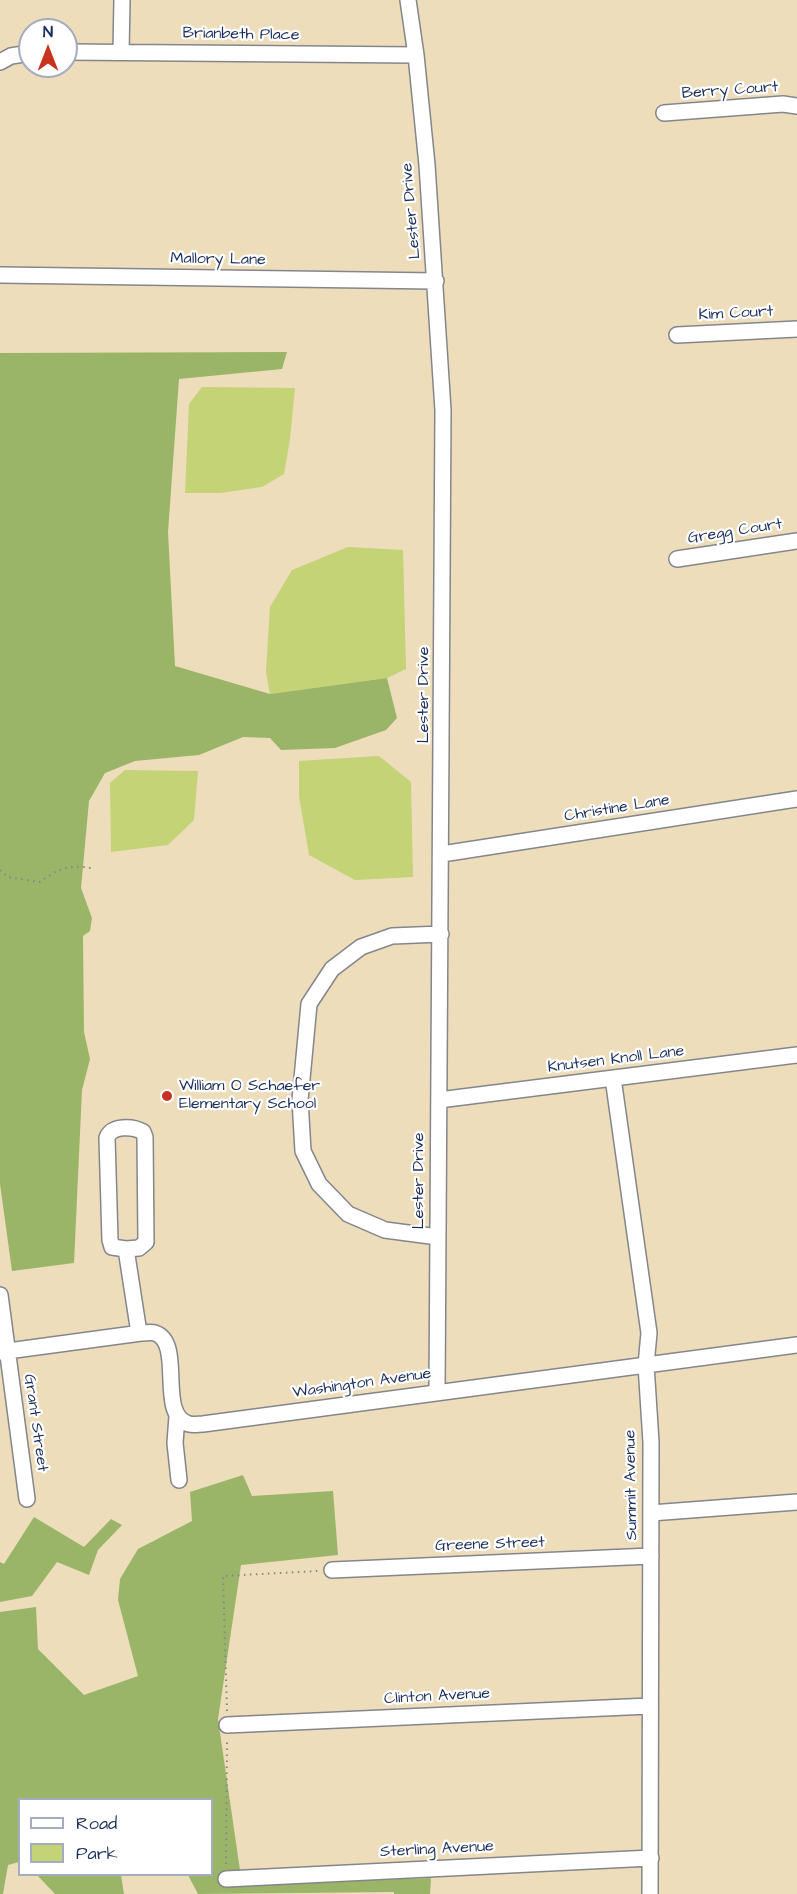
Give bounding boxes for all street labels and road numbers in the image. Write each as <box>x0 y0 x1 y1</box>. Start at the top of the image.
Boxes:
street label: Brianbeth Place <box>182 24 300 46</box>
street label: Berry Court <box>681 78 779 104</box>
street label: Lester Drive <box>398 162 426 260</box>
street label: Mallory Lane <box>170 250 266 270</box>
street label: Kim Court <box>698 302 774 326</box>
street label: Gregg Court <box>686 515 784 549</box>
street label: Lester Drive <box>415 647 435 743</box>
street label: Christine Lane <box>563 791 671 827</box>
street label: Knutsen Knoll Lane <box>547 1042 685 1078</box>
street label: Lester Drive <box>410 1133 430 1229</box>
street label: Washington Avenue <box>292 1365 432 1403</box>
street label: Grant Street <box>19 1373 51 1473</box>
street label: Summit Avenue <box>621 1430 643 1540</box>
street label: Greene Street <box>435 1533 545 1557</box>
street label: Clinton Avenue <box>384 1685 490 1709</box>
street label: Sterling Avenue <box>380 1837 494 1863</box>

